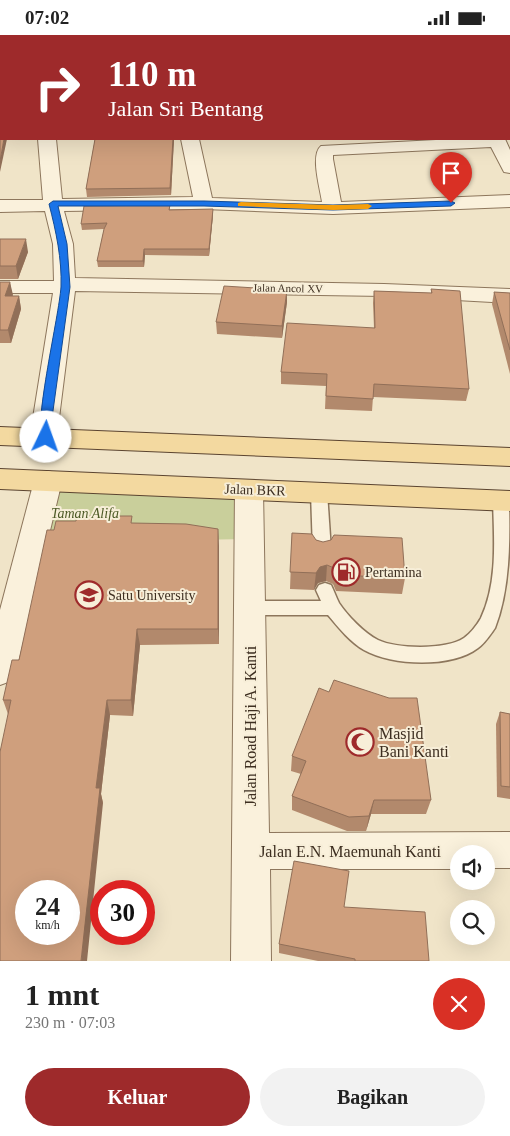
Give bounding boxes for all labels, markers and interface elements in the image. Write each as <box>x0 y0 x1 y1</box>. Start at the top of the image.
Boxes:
text: 07:02 <box>25 7 69 28</box>
icon: right <box>25 55 90 120</box>
text: 110 m <box>108 55 196 94</box>
text: Jalan Sri Bentang <box>108 96 263 121</box>
pin <box>430 152 472 203</box>
icon: arrive <box>437 159 465 187</box>
street label: Jalan Ancol XV <box>253 281 323 295</box>
position arrow <box>19 410 71 462</box>
street label: Jalan BKR <box>224 481 286 499</box>
park label: Taman Alifa <box>51 506 119 521</box>
fuel station icon: Pertamina <box>331 557 361 587</box>
place label: Pertamina <box>365 565 423 580</box>
school or university icon: Satu University <box>74 580 104 610</box>
place label: Satu University <box>108 588 196 603</box>
street label: Jalan Road Haji A. Kanti <box>242 645 260 806</box>
place label: Masjid Bani Kanti <box>379 725 449 760</box>
mosque icon: Masjid Bani Kanti <box>345 727 375 757</box>
street label: Jalan E.N. Maemunah Kanti <box>259 843 441 860</box>
map controls <box>450 845 495 945</box>
button: sound <box>450 845 495 890</box>
speed limit sign: 30 <box>90 880 155 945</box>
text: 24 <box>35 893 60 920</box>
button: search <box>450 900 495 945</box>
text: km/h <box>35 918 60 932</box>
text: 1 mnt <box>25 978 99 1011</box>
button: close <box>433 978 485 1030</box>
text: 230 m · 07:03 <box>25 1014 115 1031</box>
button: Keluar <box>25 1068 250 1126</box>
button: Bagikan <box>260 1068 485 1126</box>

